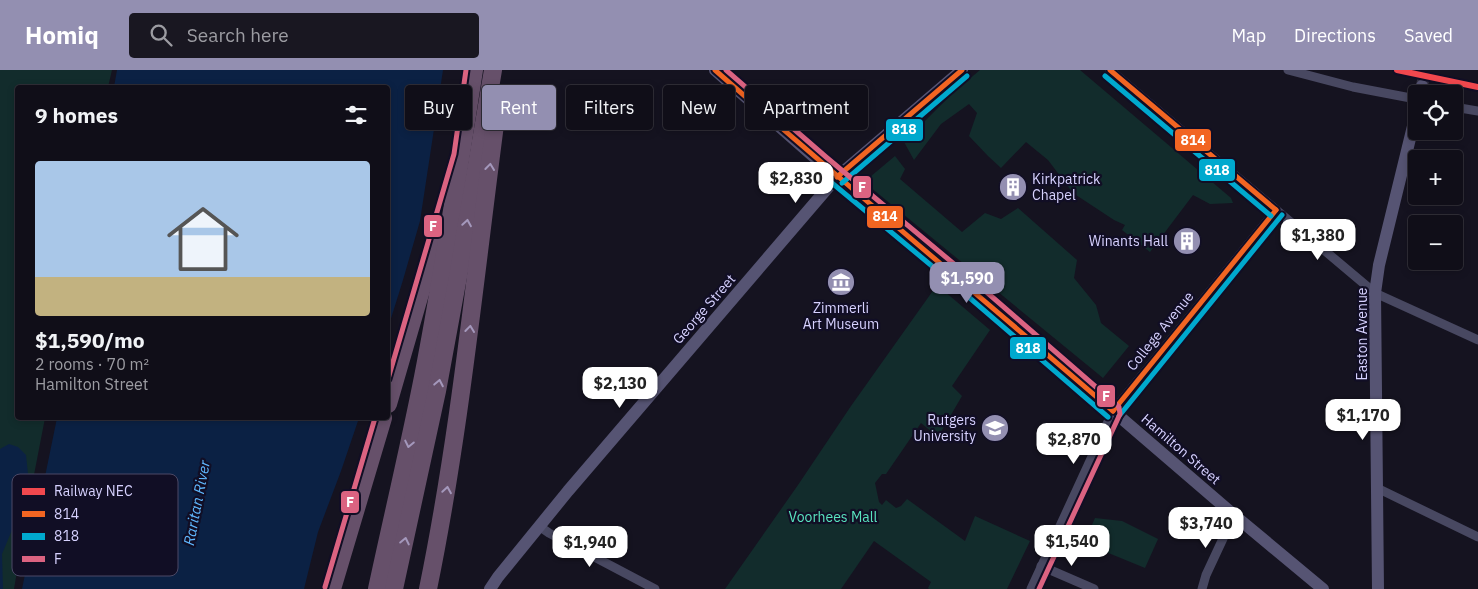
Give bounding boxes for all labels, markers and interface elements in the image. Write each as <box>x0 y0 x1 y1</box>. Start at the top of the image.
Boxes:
search box <box>129 13 479 58</box>
text: Homiq <box>25 19 99 51</box>
icon: search <box>147 21 175 49</box>
text: Search here <box>187 23 289 47</box>
text: Map <box>1231 24 1266 47</box>
text: Directions <box>1294 24 1376 47</box>
text: Saved <box>1404 24 1453 47</box>
chip: Buy <box>405 85 472 130</box>
chip: Rent <box>482 85 556 130</box>
chip: Filters <box>566 85 653 130</box>
chip: New <box>663 85 735 130</box>
chip: Apartment <box>745 85 868 130</box>
map controls <box>1408 85 1463 270</box>
button: locate <box>1408 85 1463 140</box>
text: 9 homes <box>35 101 118 129</box>
icon: filters <box>342 101 370 129</box>
line badge: 818 <box>885 118 924 142</box>
text: 818 <box>891 120 917 138</box>
line badge: 814 <box>1174 128 1212 152</box>
text: 814 <box>1180 131 1206 149</box>
button: + <box>1408 150 1463 205</box>
line badge: 818 <box>1198 158 1236 182</box>
text: 818 <box>1204 161 1230 179</box>
pin: $2,830 <box>755 162 837 204</box>
one-way arrow <box>484 163 494 172</box>
text: $2,830 <box>770 168 822 188</box>
place label: Kirkpatrick Chapel <box>1032 170 1101 204</box>
building icon: Kirkpatrick Chapel <box>998 172 1028 202</box>
line badge: F <box>852 175 872 199</box>
text: F <box>858 178 866 196</box>
icon: home <box>158 194 248 284</box>
line badge: 814 <box>866 205 904 229</box>
text: 814 <box>872 207 898 225</box>
line badge: F <box>423 214 443 238</box>
button: − <box>1408 215 1463 270</box>
text: F <box>429 217 437 235</box>
one-way arrow <box>462 218 472 227</box>
pin: $1,380 <box>1277 218 1359 261</box>
text: $1,380 <box>1292 225 1344 245</box>
building icon: Winants Hall <box>1172 226 1202 256</box>
place label: Winants Hall <box>1089 232 1168 250</box>
pin: $1,590 <box>926 262 1008 304</box>
museum icon: Zimmerli Art Museum <box>826 267 856 297</box>
text: $1,590 <box>941 268 993 288</box>
street label: George Street <box>669 270 739 348</box>
street label: College Avenue <box>1123 287 1198 374</box>
street label: Easton Avenue <box>1353 287 1371 381</box>
place label: Zimmerli Art Museum <box>803 299 879 333</box>
one-way arrow <box>464 324 474 333</box>
text: $1,590/mo <box>35 326 145 354</box>
line badge: 818 <box>1009 336 1047 360</box>
text: 818 <box>1015 339 1041 357</box>
text: 2 rooms · 70 m² <box>35 354 149 374</box>
pin: $2,130 <box>579 366 661 409</box>
text: $2,130 <box>594 373 646 393</box>
text: Hamilton Street <box>35 374 148 394</box>
one-way arrow <box>433 378 444 387</box>
line badge: F <box>1096 384 1116 408</box>
text: F <box>1102 387 1110 405</box>
pin: $1,170 <box>1322 398 1404 441</box>
text: $1,170 <box>1337 405 1389 425</box>
street label: Hamilton Street <box>1138 410 1224 488</box>
place label: Rutgers University <box>913 411 976 445</box>
school or university icon: Rutgers University <box>980 413 1010 443</box>
pin: $2,870 <box>1033 422 1115 465</box>
text: $2,870 <box>1048 429 1100 449</box>
one-way arrow <box>404 440 414 449</box>
water label: Raritan River <box>179 458 214 547</box>
legend <box>12 474 178 576</box>
text: Railway NEC <box>54 482 133 500</box>
one-way arrow <box>442 485 452 494</box>
line badge: F <box>340 490 360 514</box>
text: F <box>346 493 354 511</box>
text: 814 <box>54 505 79 523</box>
pin: $3,740 <box>1165 506 1247 549</box>
park label: Voorhees Mall <box>789 508 878 526</box>
text: $3,740 <box>1180 513 1232 533</box>
pin: $1,540 <box>1031 524 1113 567</box>
pin: $1,940 <box>549 526 631 568</box>
text: 818 <box>54 527 79 545</box>
text: $1,540 <box>1046 531 1098 551</box>
text: $1,940 <box>564 532 616 552</box>
one-way arrow <box>399 537 410 546</box>
text: F <box>54 550 62 568</box>

